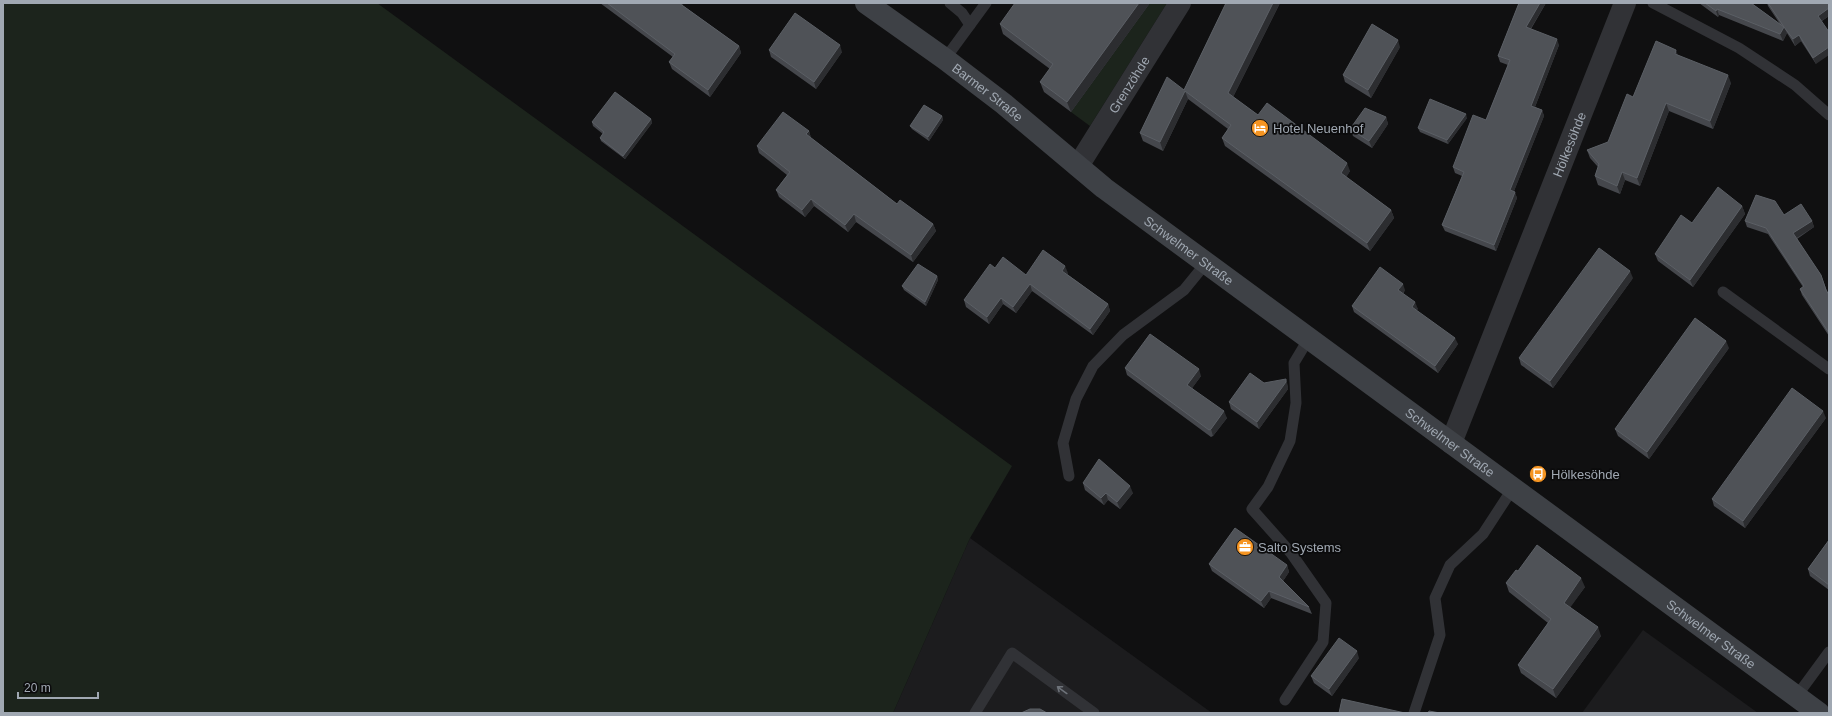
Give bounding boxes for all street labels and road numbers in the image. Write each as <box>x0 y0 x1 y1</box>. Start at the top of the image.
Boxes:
street label: Grenzöhde <box>1105 53 1152 116</box>
street label: Barmer Straße <box>950 60 1026 124</box>
street label: Hölkesöhde <box>1549 110 1589 179</box>
street label: Schwelmer Straße <box>1141 213 1237 288</box>
street label: Schwelmer Straße <box>1403 404 1498 480</box>
street label: Schwelmer Straße <box>1664 596 1759 672</box>

